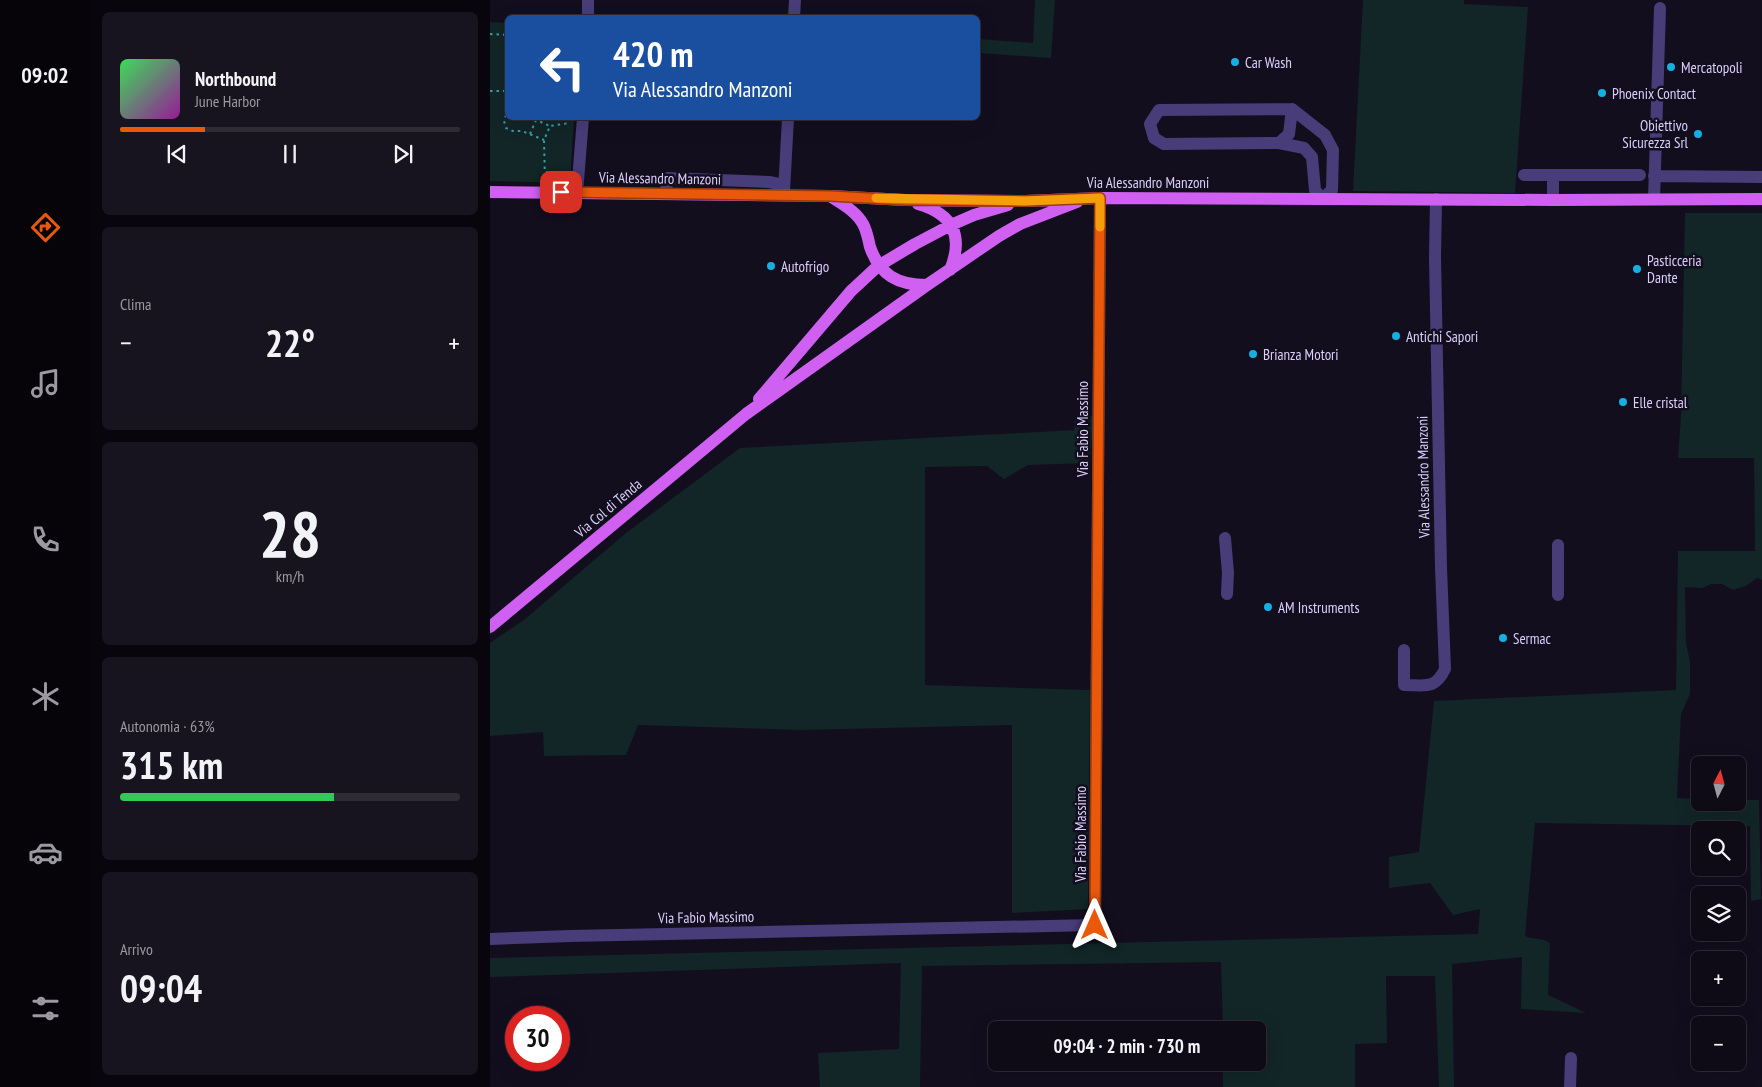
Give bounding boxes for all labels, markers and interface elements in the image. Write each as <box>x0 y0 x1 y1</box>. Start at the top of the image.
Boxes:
text: 420 m <box>613 31 694 77</box>
icon: left <box>530 35 595 100</box>
place label: Car Wash <box>1245 53 1292 72</box>
marker: Car Wash <box>1229 56 1241 68</box>
place label: Mercatopoli <box>1681 58 1742 77</box>
text: 09:02 <box>21 61 69 89</box>
marker: Mercatopoli <box>1665 61 1677 73</box>
text: Northbound <box>195 67 276 91</box>
text: Via Alessandro Manzoni <box>613 75 793 103</box>
place label: Phoenix Contact <box>1612 84 1696 103</box>
marker: Phoenix Contact <box>1596 87 1608 99</box>
text: June Harbor <box>195 91 260 111</box>
place label: Obiettivo Sicurezza Srl <box>1622 116 1689 152</box>
marker: Obiettivo Sicurezza Srl <box>1692 128 1704 140</box>
icon: previous <box>163 140 191 168</box>
icon: pause <box>276 140 304 168</box>
icon: next <box>389 140 417 168</box>
street label: Via Alessandro Manzoni <box>598 167 721 189</box>
pin <box>540 171 582 213</box>
street label: Via Alessandro Manzoni <box>1086 173 1209 192</box>
icon: arrive <box>547 178 575 206</box>
icon: directions <box>28 210 63 245</box>
place label: Pasticceria Dante <box>1647 251 1702 287</box>
place label: Autofrigo <box>781 257 829 276</box>
marker: Autofrigo <box>765 260 777 272</box>
marker: Pasticceria Dante <box>1631 263 1643 275</box>
text: Clima <box>120 294 151 314</box>
text: 22° <box>265 318 315 367</box>
text: − <box>120 324 132 361</box>
text: + <box>448 324 460 361</box>
place label: Antichi Sapori <box>1406 327 1478 346</box>
marker: Antichi Sapori <box>1390 330 1402 342</box>
place label: Brianza Motori <box>1263 345 1338 364</box>
marker: Brianza Motori <box>1247 348 1259 360</box>
icon: music <box>28 366 63 401</box>
street label: Via Fabio Massimo <box>1073 381 1092 478</box>
place label: Elle cristal <box>1633 393 1688 412</box>
marker: Elle cristal <box>1617 396 1629 408</box>
street label: Via Alessandro Manzoni <box>1412 416 1434 539</box>
street label: Via Col di Tenda <box>570 474 646 542</box>
text: 28 <box>259 491 321 575</box>
icon: phone <box>28 522 63 557</box>
text: km/h <box>276 566 304 586</box>
place label: AM Instruments <box>1278 598 1359 617</box>
marker: AM Instruments <box>1262 601 1274 613</box>
place label: Sermac <box>1513 629 1551 648</box>
marker: Sermac <box>1497 632 1509 644</box>
icon: climate <box>28 679 63 714</box>
text: Autonomia · 63% <box>120 716 215 736</box>
text: 315 km <box>120 740 223 789</box>
north arrow <box>1691 756 1746 811</box>
map controls <box>1691 756 1746 1071</box>
street label: Via Fabio Massimo <box>1071 786 1090 883</box>
button: search <box>1691 821 1746 876</box>
icon: car <box>28 835 63 870</box>
button: layers <box>1691 886 1746 941</box>
position arrow <box>1068 898 1120 950</box>
street label: Via Fabio Massimo <box>657 907 754 927</box>
text: Arrivo <box>120 939 153 959</box>
button: + <box>1691 951 1746 1006</box>
text: 09:04 <box>120 963 202 1012</box>
icon: filters <box>28 991 63 1026</box>
speed limit sign: 30 <box>505 1006 570 1071</box>
button: − <box>1691 1016 1746 1071</box>
text: 09:04 · 2 min · 730 m <box>1054 1034 1200 1058</box>

